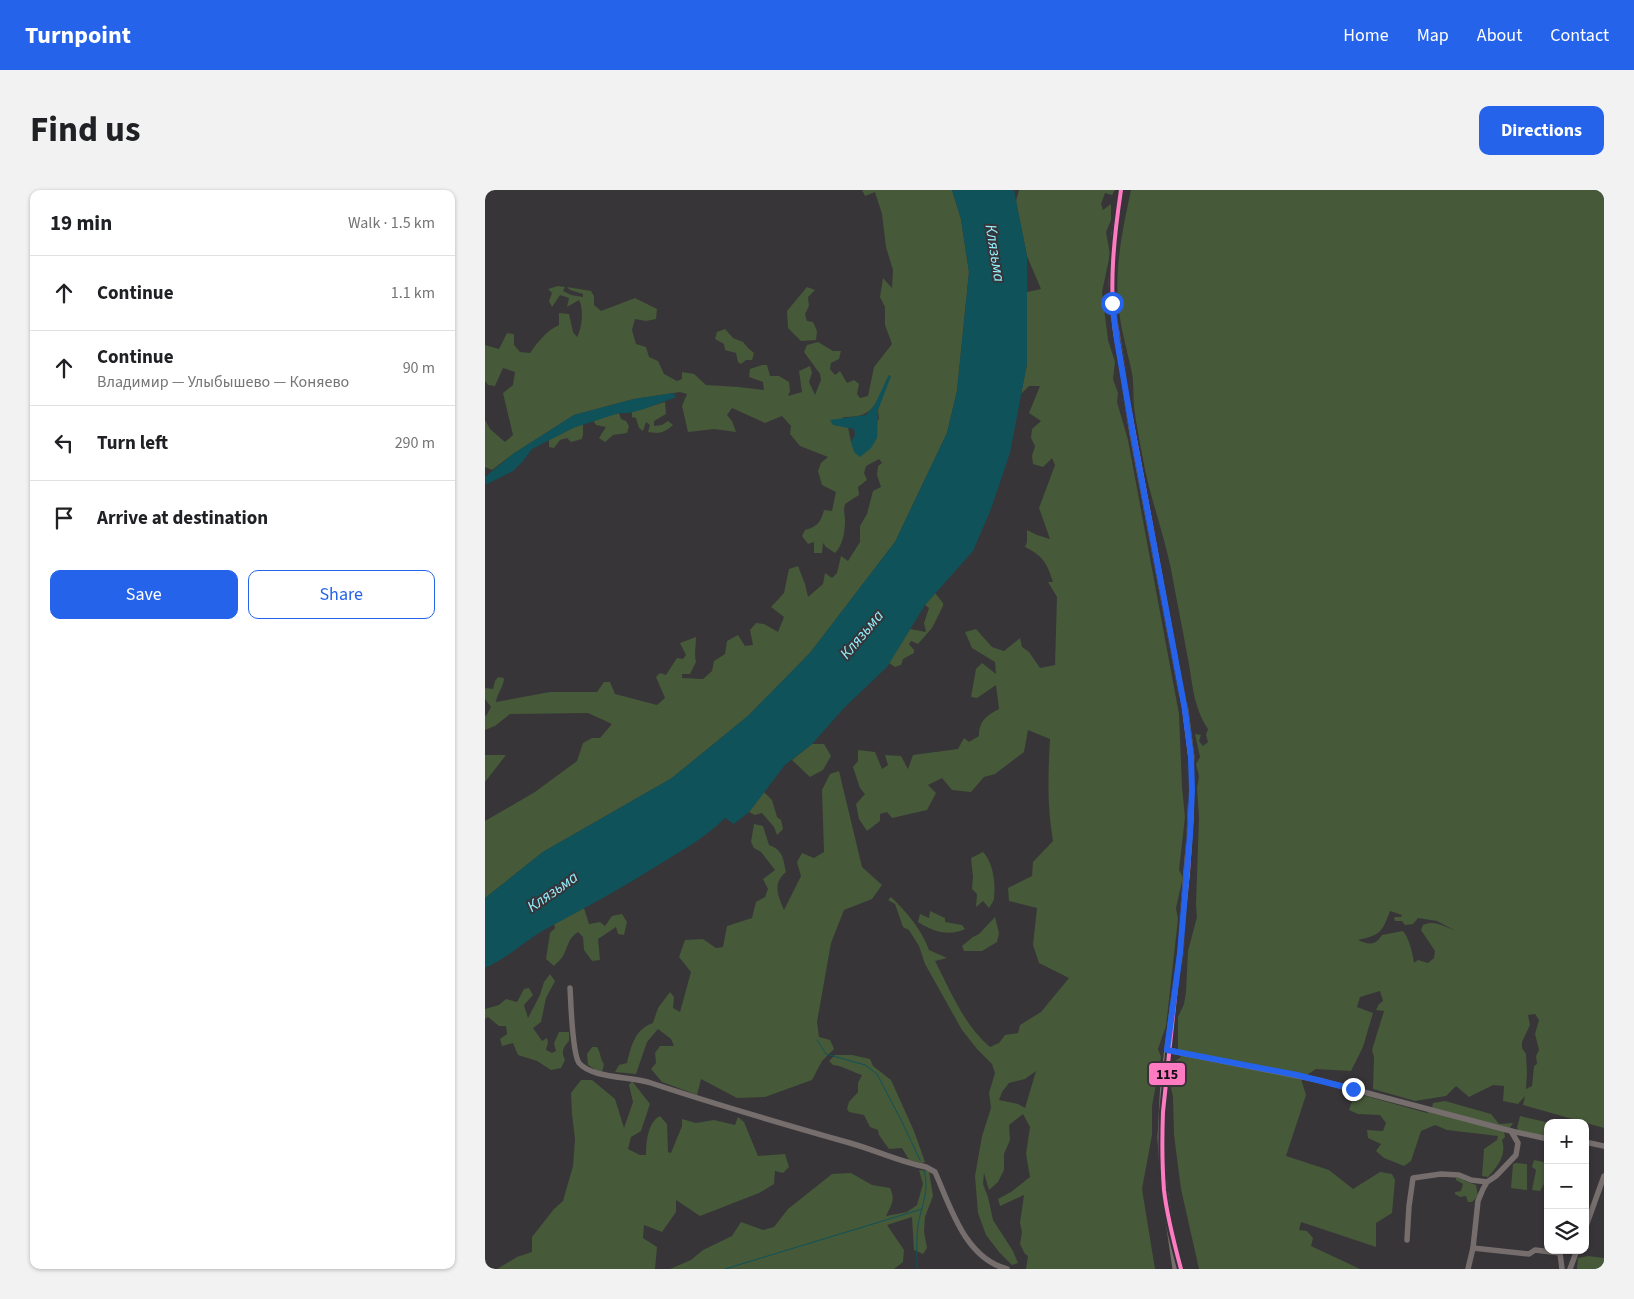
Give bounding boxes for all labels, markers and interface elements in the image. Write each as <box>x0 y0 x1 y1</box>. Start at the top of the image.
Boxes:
text: Turnpoint <box>25 18 131 53</box>
text: Home <box>1343 23 1389 48</box>
text: Map <box>1417 23 1449 48</box>
text: About <box>1477 23 1522 48</box>
text: Contact <box>1550 23 1609 48</box>
text: Find us <box>30 105 140 155</box>
button: Directions <box>1479 106 1604 155</box>
text: 19 min <box>50 208 112 238</box>
text: Walk · 1.5 km <box>348 212 435 234</box>
water label: Клязьма <box>980 223 1010 284</box>
icon: ahead <box>50 279 78 307</box>
text: Continue <box>97 280 174 307</box>
text: 1.1 km <box>391 282 435 304</box>
route start <box>1101 292 1124 315</box>
text: Continue <box>97 344 174 371</box>
icon: ahead <box>50 354 78 382</box>
text: 90 m <box>403 357 435 379</box>
text: Владимир — Улыбышево — Коняево <box>97 371 349 393</box>
icon: left <box>50 429 78 457</box>
text: Turn left <box>97 430 168 457</box>
text: 290 m <box>395 432 435 454</box>
icon: arrive <box>50 504 78 532</box>
text: Arrive at destination <box>97 505 268 532</box>
button: Save <box>50 570 238 619</box>
button: Share <box>248 570 435 619</box>
water label: Клязьма <box>835 605 889 664</box>
water label: Клязьма <box>523 866 583 917</box>
line badge: 115 <box>1148 1062 1186 1086</box>
text: 115 <box>1156 1065 1178 1085</box>
route end <box>1342 1078 1365 1101</box>
map controls <box>1544 1119 1589 1254</box>
button: + <box>1544 1119 1589 1164</box>
button: − <box>1544 1164 1589 1209</box>
button: layers <box>1544 1209 1589 1254</box>

